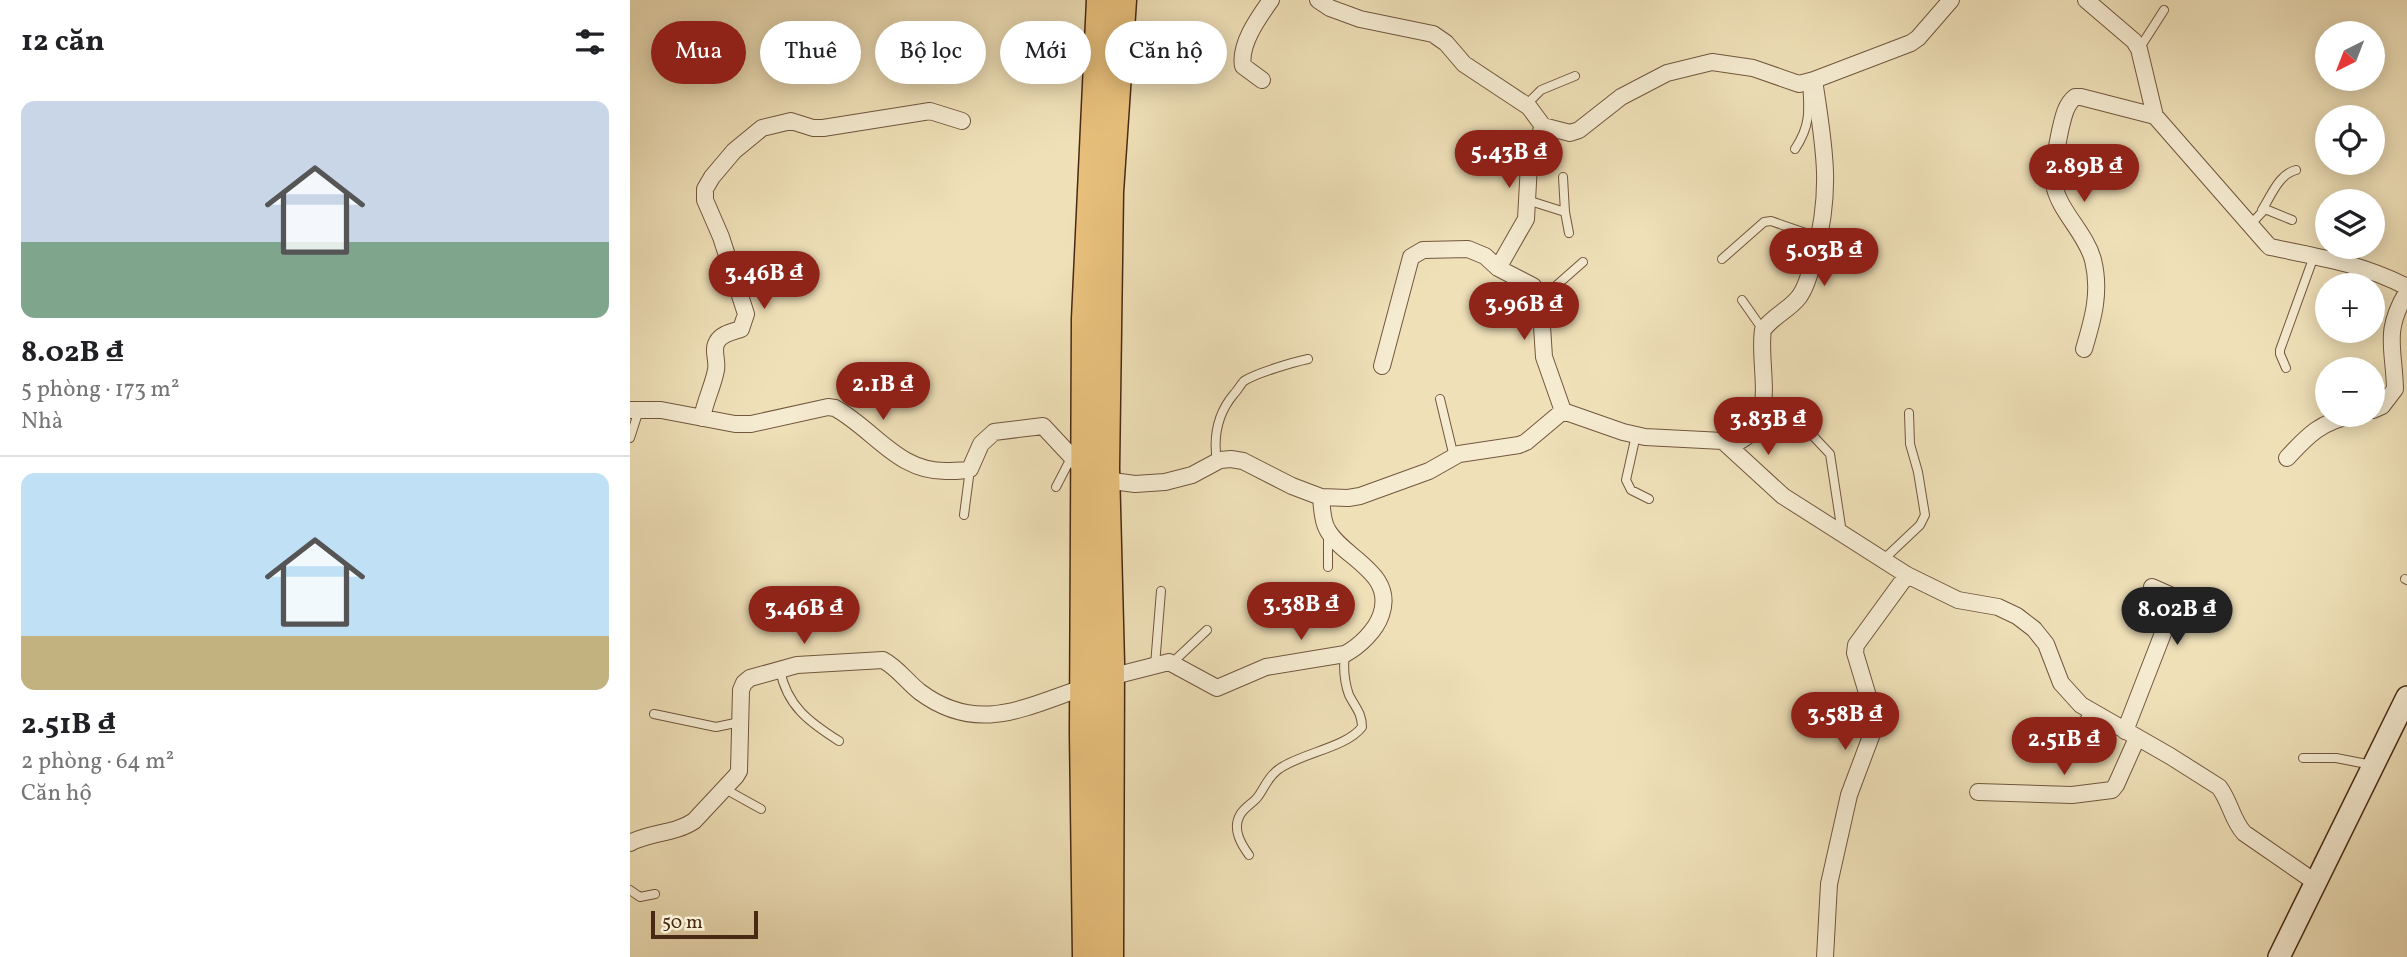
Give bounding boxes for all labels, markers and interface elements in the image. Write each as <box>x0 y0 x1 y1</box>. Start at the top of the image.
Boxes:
text: 12 căn <box>21 21 105 63</box>
chip: Mua <box>651 21 746 84</box>
chip: Thuê <box>760 21 861 84</box>
chip: Bộ lọc <box>875 21 986 84</box>
chip: Mới <box>1000 21 1091 84</box>
chip: Căn hộ <box>1105 21 1227 84</box>
north arrow <box>2315 21 2385 91</box>
map controls <box>2315 21 2385 427</box>
icon: filters <box>571 23 609 61</box>
button: locate <box>2315 105 2385 175</box>
pin: 5.43B ₫ <box>1444 130 1574 190</box>
text: 5.43B ₫ <box>1471 137 1547 169</box>
pin: 2.89B ₫ <box>2019 144 2149 204</box>
icon: home <box>252 147 378 273</box>
text: 2.89B ₫ <box>2045 151 2123 183</box>
button: layers <box>2315 189 2385 259</box>
pin: 5.03B ₫ <box>1759 229 1889 288</box>
text: 5.03B ₫ <box>1785 235 1863 267</box>
pin: 3.46B ₫ <box>699 252 829 311</box>
text: 3.46B ₫ <box>725 258 803 290</box>
button: + <box>2315 273 2385 343</box>
pin: 3.96B ₫ <box>1459 282 1589 342</box>
text: 3.96B ₫ <box>1485 289 1563 321</box>
text: 8.02B ₫ <box>21 332 124 374</box>
button: − <box>2315 357 2385 427</box>
pin: 2.1B ₫ <box>826 362 940 422</box>
text: 2.1B ₫ <box>852 369 914 401</box>
text: 5 phòng · 173 m² <box>21 374 179 406</box>
pin: 3.83B ₫ <box>1703 398 1833 457</box>
text: 3.83B ₫ <box>1730 404 1806 436</box>
text: Nhà <box>21 406 63 438</box>
icon: home <box>252 519 378 645</box>
pin: 3.38B ₫ <box>1236 582 1366 642</box>
pin: 3.46B ₫ <box>739 586 869 646</box>
pin: 8.02B ₫ <box>2112 588 2242 647</box>
text: 3.38B ₫ <box>1263 589 1339 621</box>
text: 3.46B ₫ <box>765 593 843 625</box>
text: 8.02B ₫ <box>2138 594 2216 626</box>
pin: 3.58B ₫ <box>1780 692 1910 752</box>
text: 3.58B ₫ <box>1807 699 1883 731</box>
text: 2.51B ₫ <box>21 704 116 746</box>
pin: 2.51B ₫ <box>1999 718 2129 777</box>
text: 2.51B ₫ <box>2028 724 2100 756</box>
text: 2 phòng · 64 m² <box>21 746 174 778</box>
text: Căn hộ <box>21 778 92 810</box>
scale bar <box>651 908 758 940</box>
text: 50 m <box>662 910 703 936</box>

